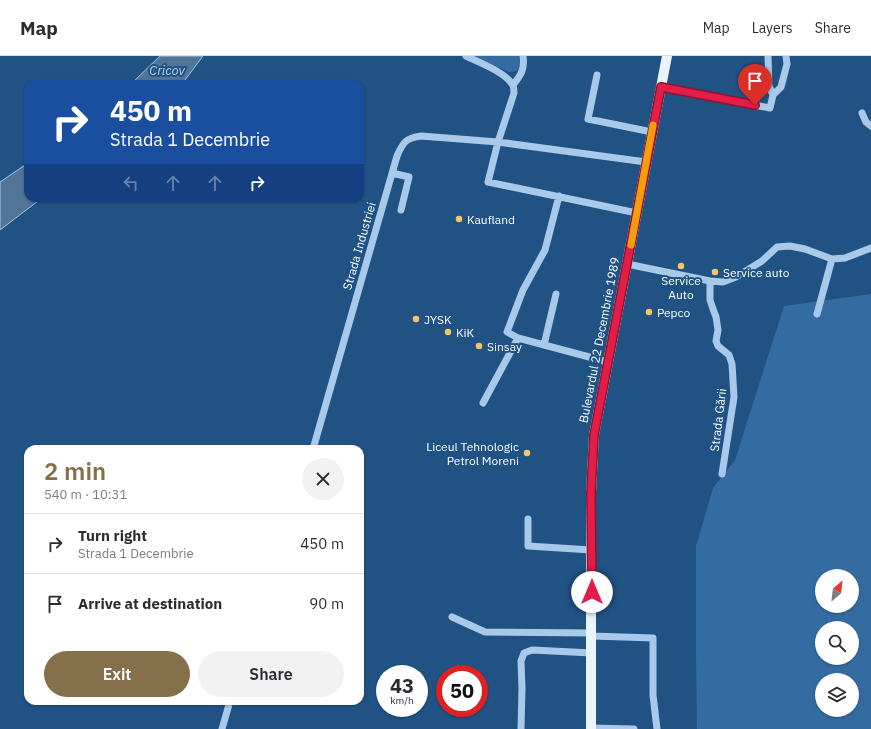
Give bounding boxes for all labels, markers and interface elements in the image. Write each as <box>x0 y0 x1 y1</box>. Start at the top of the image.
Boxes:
text: Map <box>20 16 58 40</box>
text: Map <box>703 19 730 37</box>
text: Layers <box>752 19 793 37</box>
text: Share <box>815 19 851 37</box>
water label: Cricov <box>149 62 185 79</box>
pin <box>738 64 772 105</box>
icon: arrive <box>744 70 766 92</box>
text: 450 m <box>110 92 192 129</box>
icon: right <box>44 96 96 148</box>
text: Strada 1 Decembrie <box>110 128 270 151</box>
icon: left <box>120 172 142 194</box>
icon: ahead <box>162 172 184 194</box>
icon: ahead <box>204 172 226 194</box>
icon: right <box>246 172 268 194</box>
street label: Strada Industriei <box>339 200 379 292</box>
place label: Kaufland <box>467 212 515 227</box>
marker: Kaufland <box>454 214 464 224</box>
street label: Bulevardul 22 Decembrie 1989 <box>576 256 622 424</box>
marker: Service Auto <box>676 261 686 271</box>
place label: Service auto <box>723 265 790 280</box>
marker: Service auto <box>710 267 720 277</box>
place label: Service Auto <box>661 273 701 302</box>
place label: Pepco <box>657 305 691 320</box>
marker: Pepco <box>644 307 654 317</box>
place label: JYSK <box>424 312 452 327</box>
marker: JYSK <box>411 314 421 324</box>
place label: KiK <box>456 325 475 340</box>
marker: KiK <box>443 327 453 337</box>
place label: Sinsay <box>487 339 522 354</box>
marker: Sinsay <box>474 341 484 351</box>
street label: Strada Gării <box>707 388 729 452</box>
place label: Liceul Tehnologic Petrol Moreni <box>426 439 519 468</box>
marker: Liceul Tehnologic Petrol Moreni <box>522 448 532 458</box>
text: 2 min <box>44 455 106 487</box>
button: close <box>302 458 344 500</box>
text: 540 m · 10:31 <box>44 486 127 503</box>
text: Turn right <box>78 526 147 545</box>
icon: right <box>44 533 66 555</box>
text: 450 m <box>300 534 344 553</box>
text: Strada 1 Decembrie <box>78 545 194 562</box>
north arrow <box>815 569 859 613</box>
map controls <box>815 569 859 717</box>
position arrow <box>571 571 613 613</box>
icon: arrive <box>44 593 66 615</box>
text: Arrive at destination <box>78 594 222 613</box>
text: 90 m <box>309 594 344 613</box>
button: search <box>815 621 859 665</box>
button: Exit <box>44 651 190 697</box>
button: Share <box>198 651 344 697</box>
speed limit sign: 50 <box>436 665 488 717</box>
text: 43 <box>390 672 414 699</box>
button: layers <box>815 673 859 717</box>
text: km/h <box>390 694 414 707</box>

